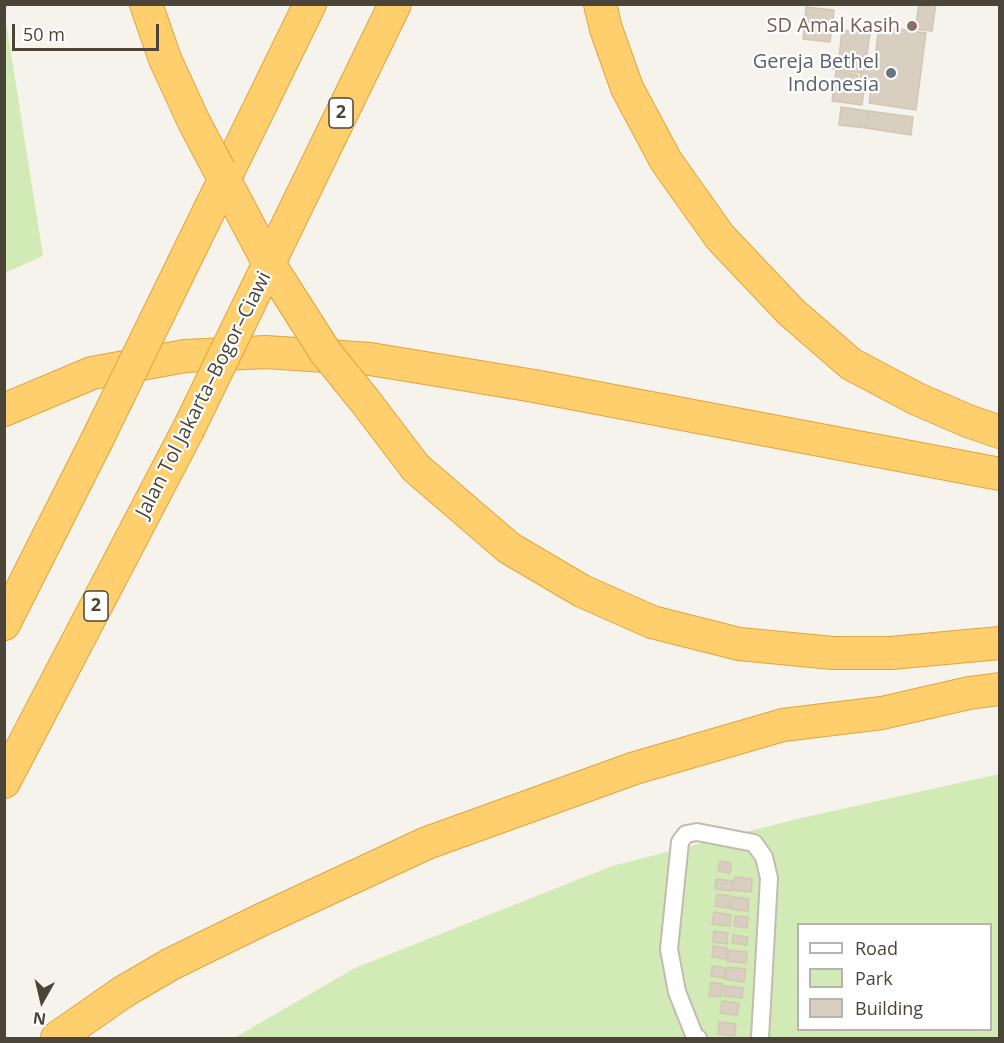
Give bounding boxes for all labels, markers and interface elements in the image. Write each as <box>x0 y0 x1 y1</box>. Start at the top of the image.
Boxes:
scale bar <box>15 12 162 50</box>
place label: SD Amal Kasih <box>767 14 900 38</box>
marker: SD Amal Kasih <box>905 19 919 33</box>
text: 50 m <box>23 22 65 46</box>
place label: Gereja Bethel Indonesia <box>753 50 879 97</box>
marker: Gereja Bethel Indonesia <box>884 66 898 80</box>
road number: 2 <box>329 98 353 128</box>
street label: Jalan Tol Jakarta–Bogor–Ciawi <box>131 268 277 522</box>
road number: 2 <box>84 591 108 621</box>
legend <box>797 923 992 1031</box>
text: Road <box>855 936 898 960</box>
text: Park <box>855 966 893 990</box>
north arrow <box>12 971 72 1031</box>
text: Building <box>855 996 923 1020</box>
text: N <box>32 1007 47 1031</box>

